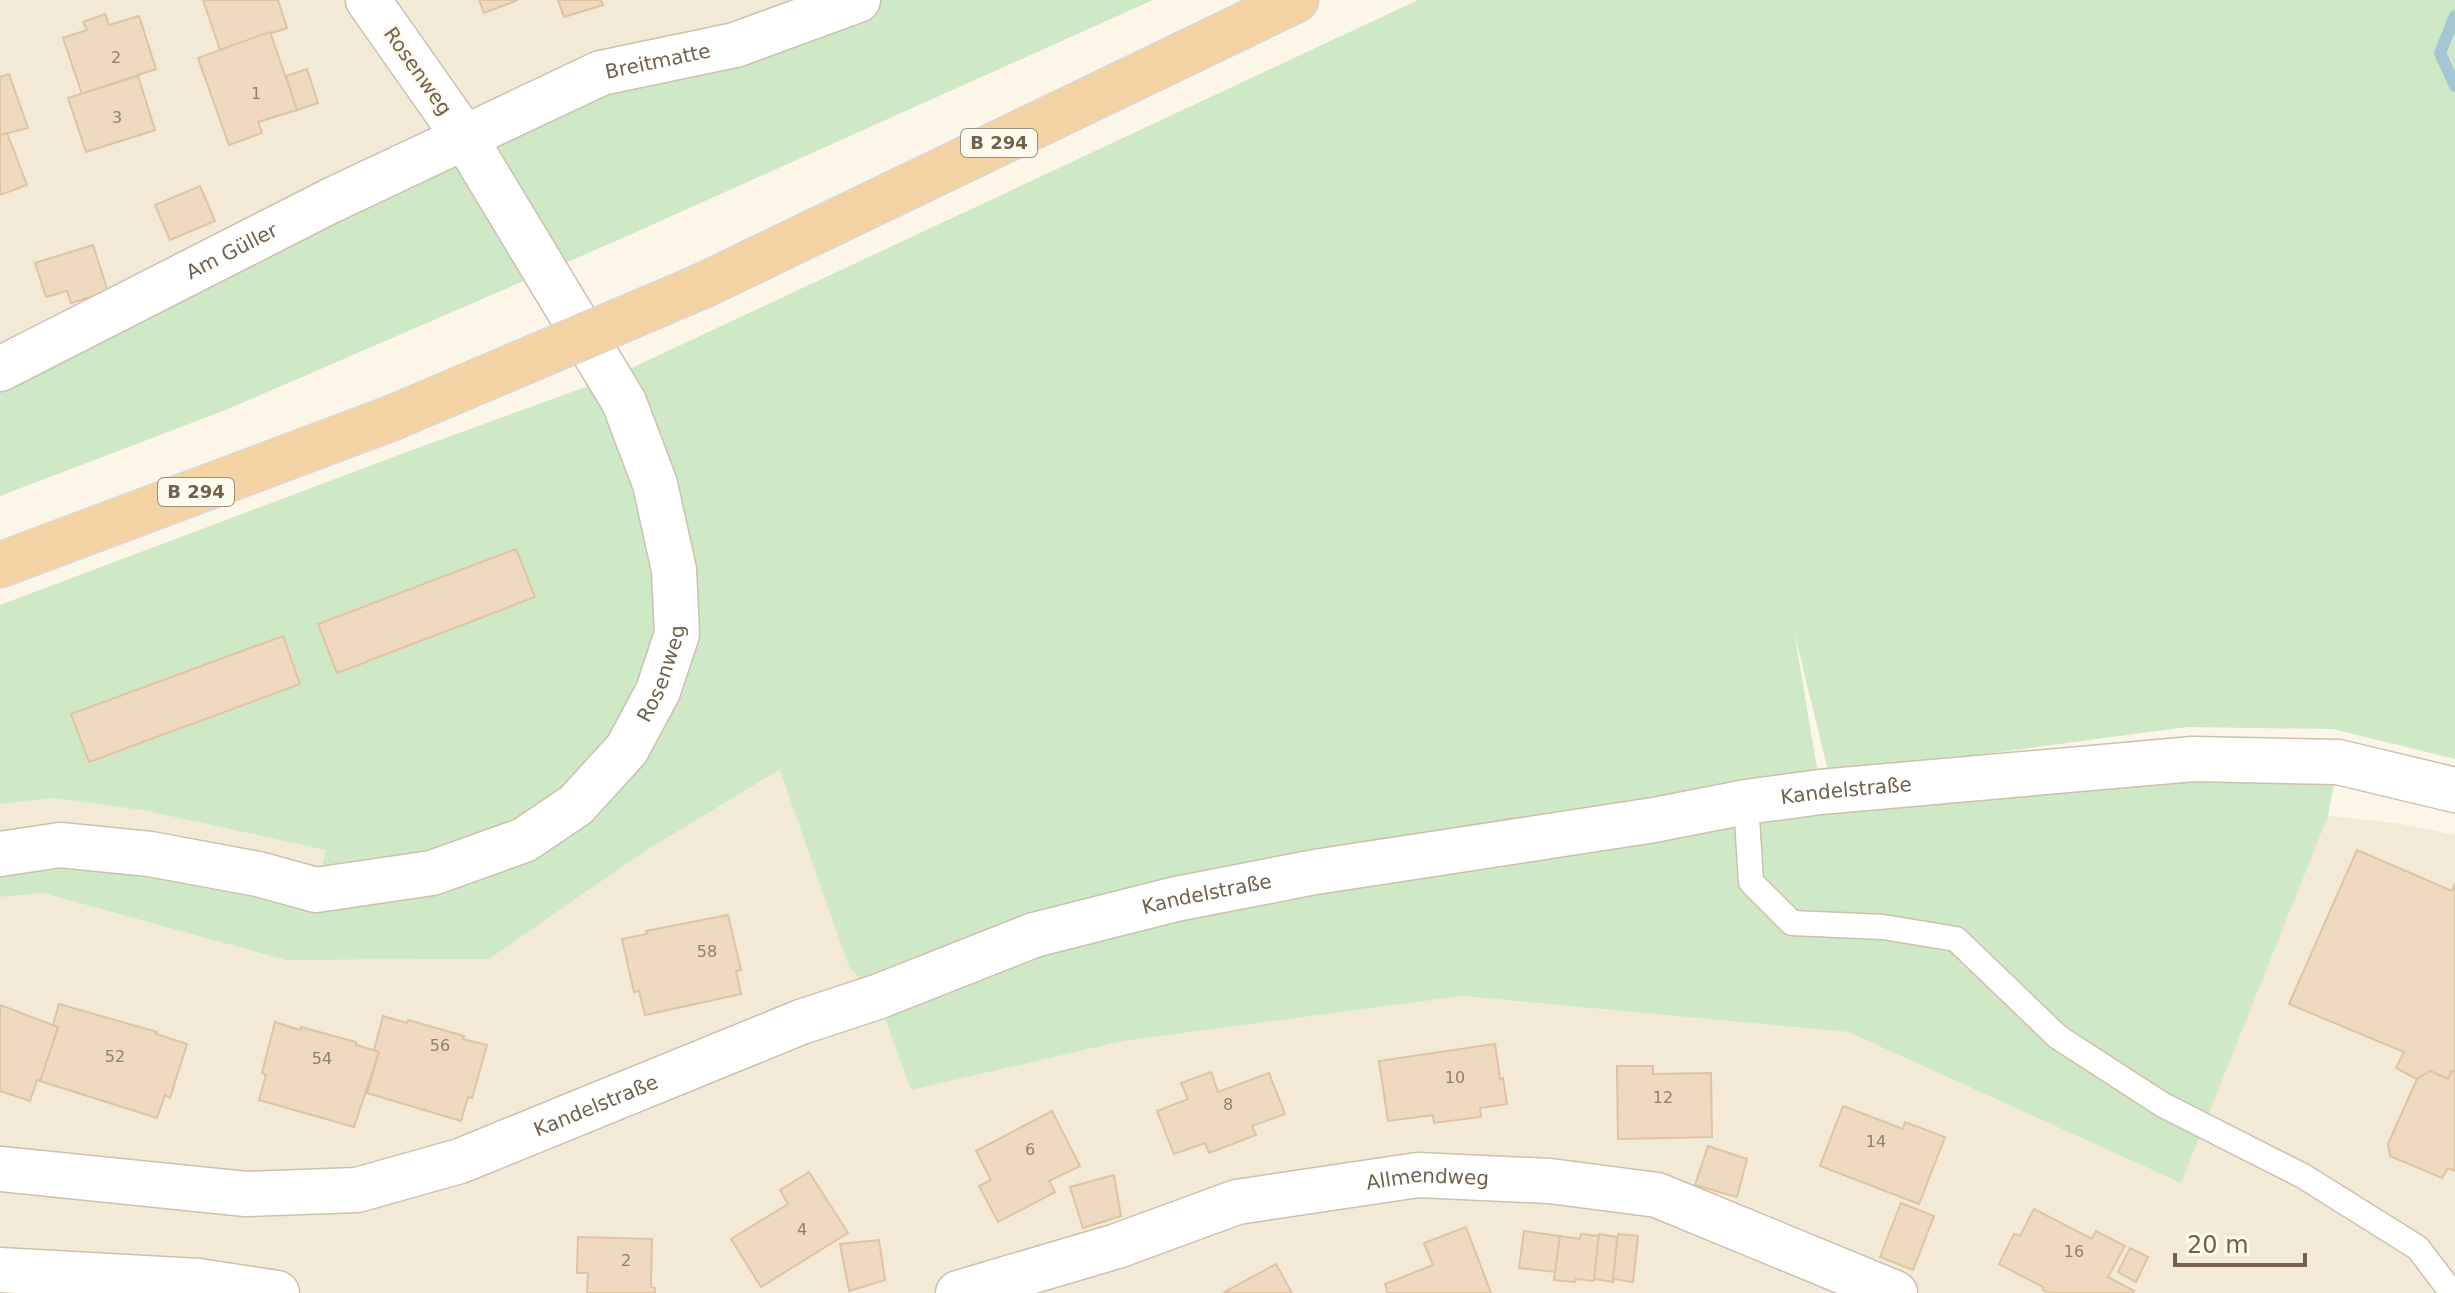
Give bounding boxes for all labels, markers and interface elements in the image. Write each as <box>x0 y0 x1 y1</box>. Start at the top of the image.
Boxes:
street label: Rosenweg <box>379 22 457 120</box>
street label: Breitmatte <box>603 38 713 84</box>
house number: 2 <box>111 48 121 67</box>
house number: 1 <box>251 84 261 103</box>
house number: 3 <box>112 108 122 127</box>
road number: B 294 <box>961 129 1037 157</box>
street label: Am Güller <box>182 217 282 284</box>
road number: B 294 <box>158 478 234 506</box>
street label: Rosenweg <box>632 625 689 726</box>
street label: Kandelstraße <box>1779 772 1913 809</box>
street label: Kandelstraße <box>1139 869 1274 919</box>
house number: 58 <box>697 942 717 961</box>
house number: 56 <box>430 1036 450 1055</box>
house number: 52 <box>105 1047 125 1066</box>
house number: 54 <box>312 1049 332 1068</box>
house number: 10 <box>1445 1068 1465 1087</box>
street label: Kandelstraße <box>530 1070 661 1142</box>
house number: 12 <box>1653 1088 1673 1107</box>
house number: 8 <box>1223 1095 1233 1114</box>
house number: 14 <box>1866 1132 1886 1151</box>
house number: 6 <box>1025 1140 1035 1159</box>
street label: Allmendweg <box>1364 1162 1490 1195</box>
scale bar <box>2175 1217 2305 1267</box>
house number: 4 <box>797 1220 807 1239</box>
text: 20 m <box>2187 1231 2249 1259</box>
house number: 16 <box>2064 1242 2084 1261</box>
house number: 2 <box>621 1251 631 1270</box>

